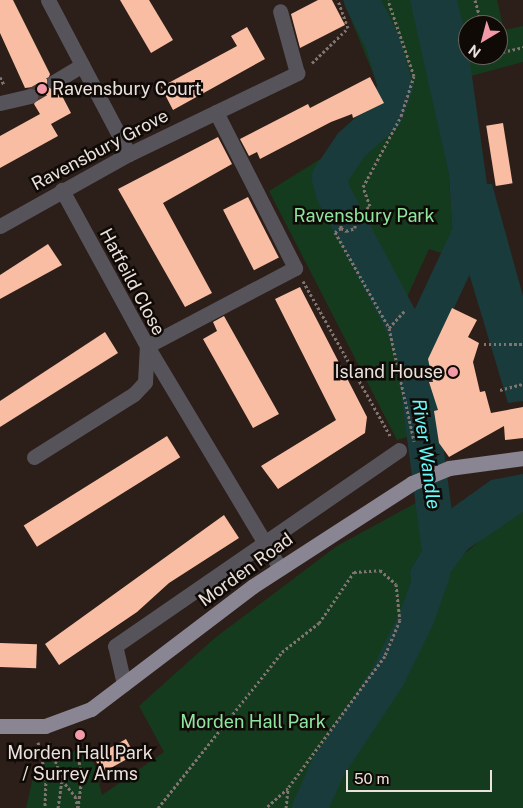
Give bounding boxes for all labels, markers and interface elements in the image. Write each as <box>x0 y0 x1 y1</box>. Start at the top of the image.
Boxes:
north arrow <box>458 15 508 65</box>
text: N <box>465 42 484 61</box>
place label: Ravensbury Court <box>52 78 202 100</box>
marker: Ravensbury Court <box>36 83 48 95</box>
street label: Ravensbury Grove <box>28 105 172 195</box>
park label: Ravensbury Park <box>293 205 435 227</box>
street label: Hatfeild Close <box>95 225 169 339</box>
place label: Island House <box>334 361 443 383</box>
marker: Island House <box>447 366 459 378</box>
water label: River Wandle <box>407 397 445 511</box>
street label: Morden Road <box>195 529 297 611</box>
park label: Morden Hall Park <box>180 711 326 733</box>
marker: Morden Hall Park / Surrey Arms <box>74 729 86 741</box>
place label: Morden Hall Park / Surrey Arms <box>7 743 153 786</box>
scale bar <box>348 760 494 792</box>
text: 50 m <box>354 770 389 787</box>

